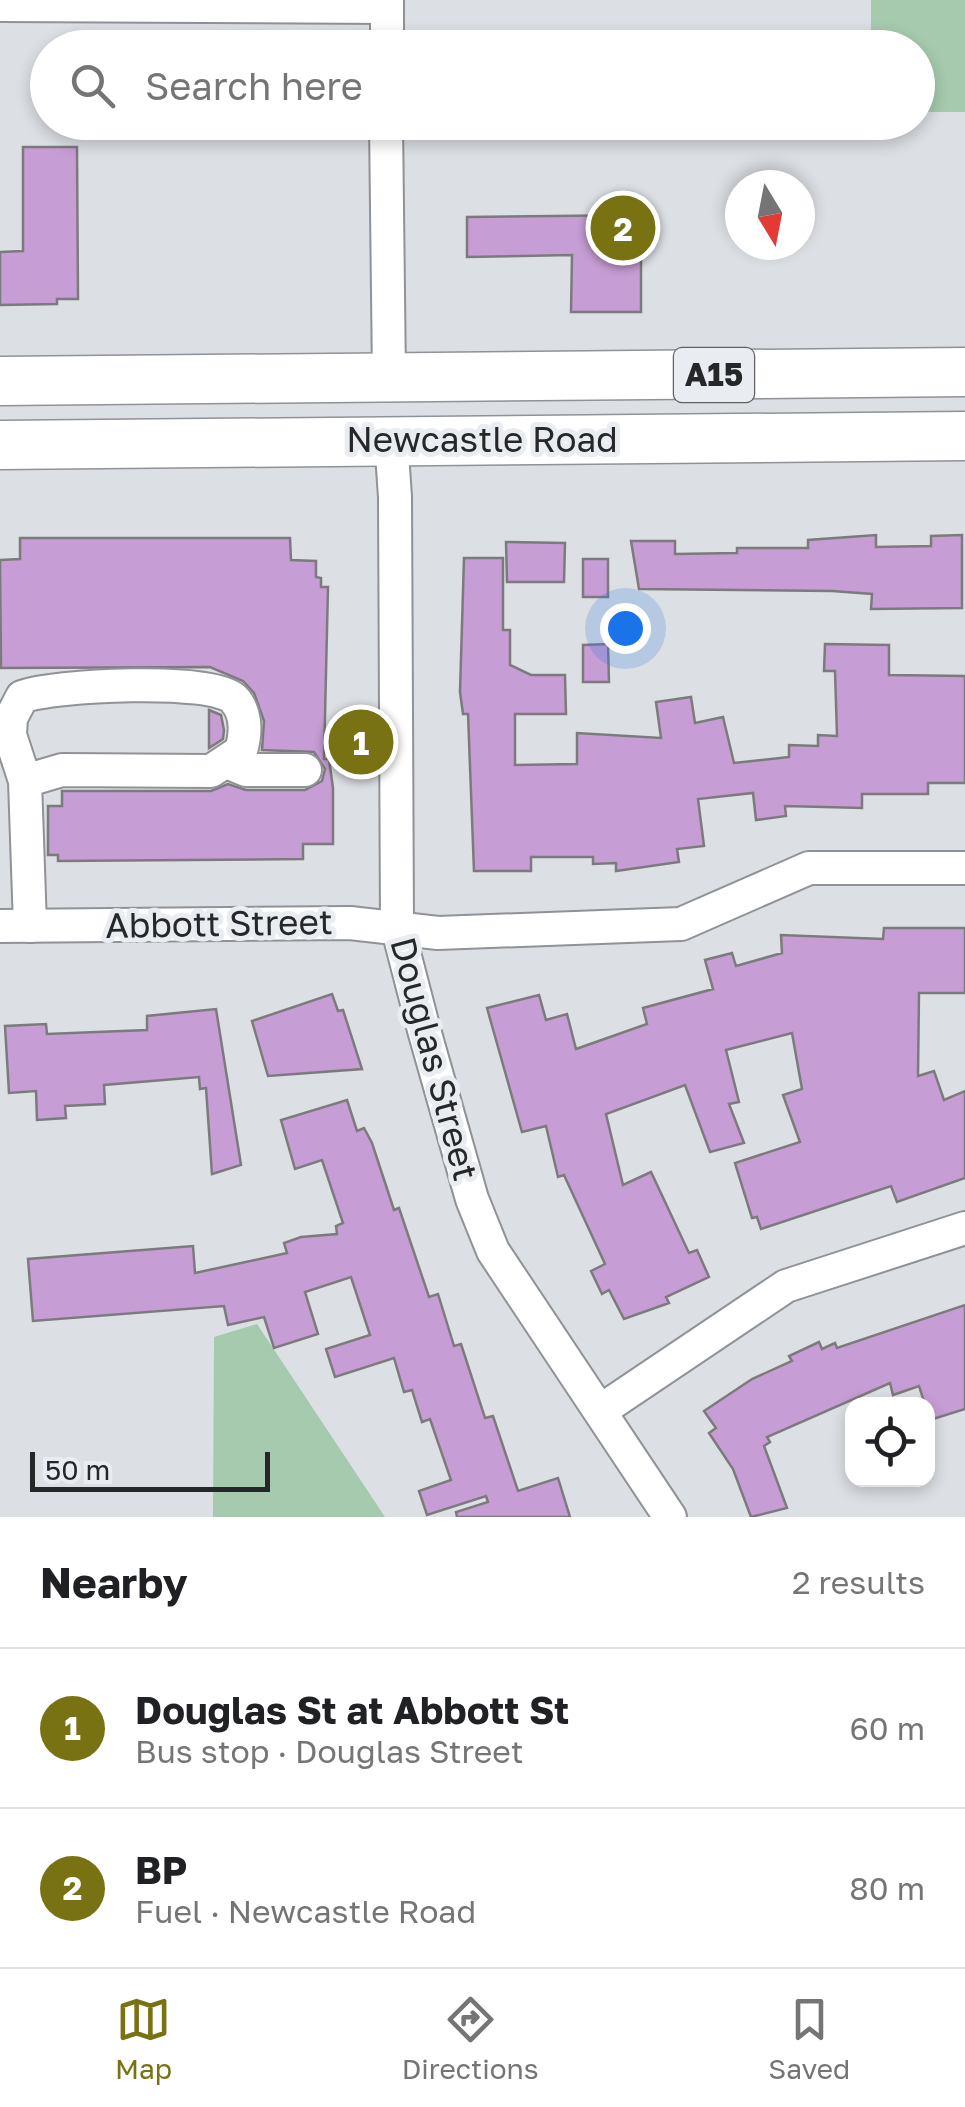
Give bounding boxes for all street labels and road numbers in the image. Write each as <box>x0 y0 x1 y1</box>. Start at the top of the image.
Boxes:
road number: A15 <box>674 348 754 402</box>
street label: Newcastle Road <box>346 418 618 460</box>
street label: Abbott Street <box>105 900 333 946</box>
street label: Douglas Street <box>382 933 488 1185</box>

